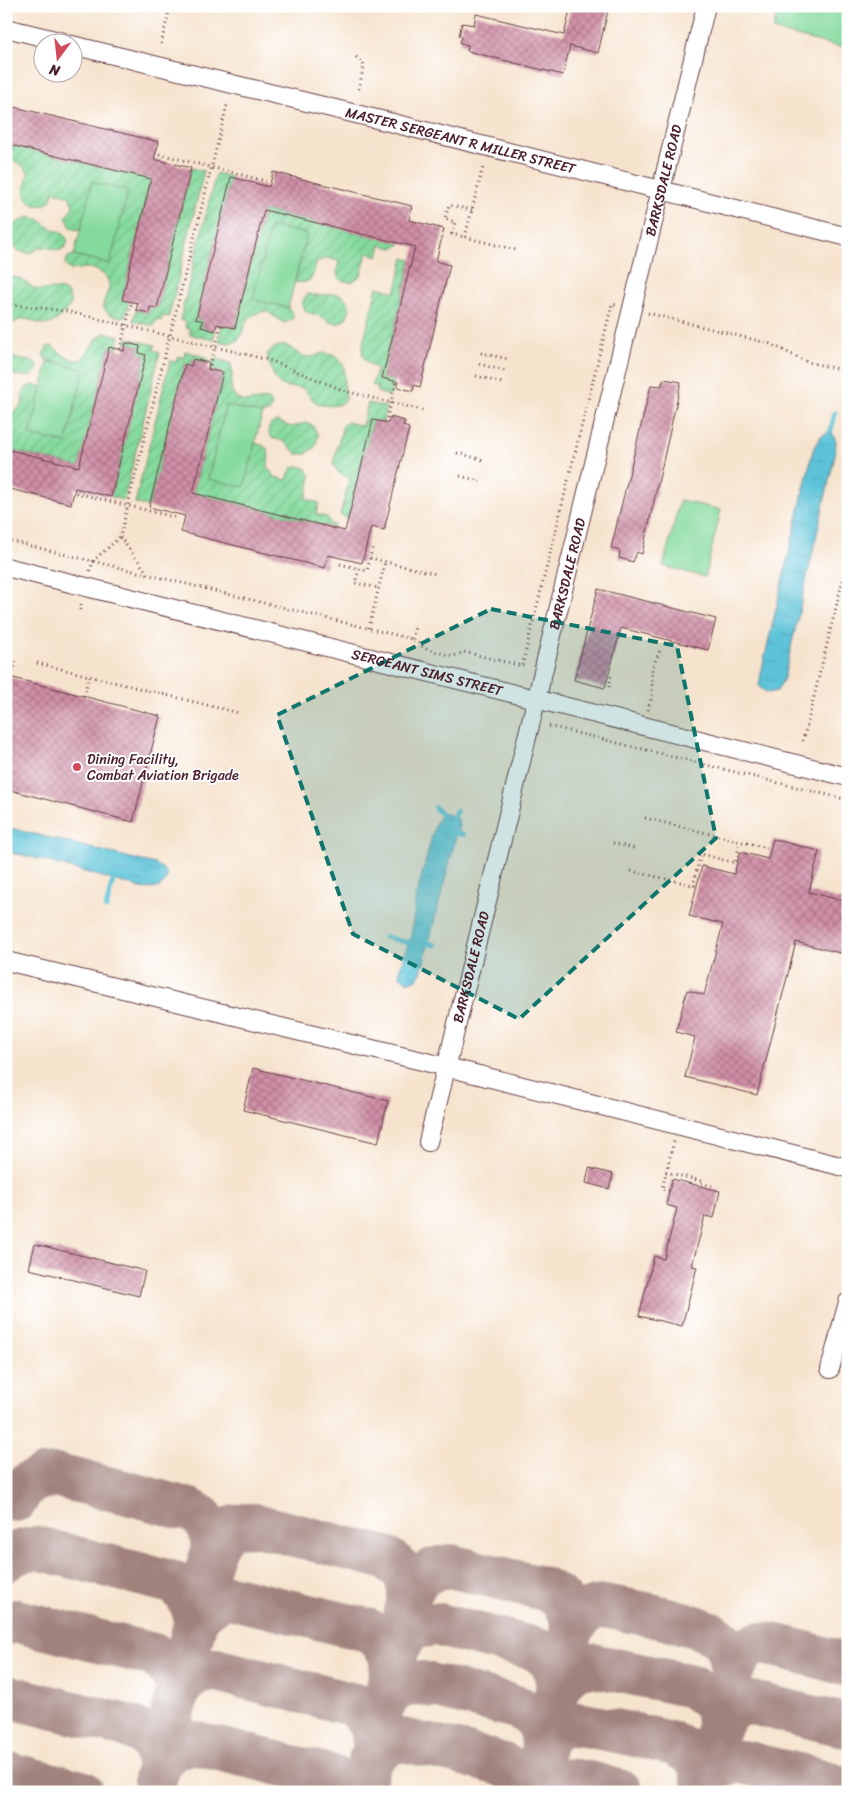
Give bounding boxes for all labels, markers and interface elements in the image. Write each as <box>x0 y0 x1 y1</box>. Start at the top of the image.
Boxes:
north arrow <box>32 32 82 82</box>
text: N <box>47 57 64 84</box>
street label: MASTER SERGEANT R MILLER STREET <box>343 99 579 181</box>
street label: BARKSDALE ROAD <box>638 121 689 239</box>
street label: BARKSDALE ROAD <box>541 515 593 632</box>
street label: SERGEANT SIMS STREET <box>349 641 506 703</box>
place label: Dining Facility, Combat Aviation Brigade <box>87 747 239 788</box>
marker: Dining Facility, Combat Aviation Brigade <box>71 761 83 773</box>
street label: BARKSDALE ROAD <box>445 908 497 1026</box>

